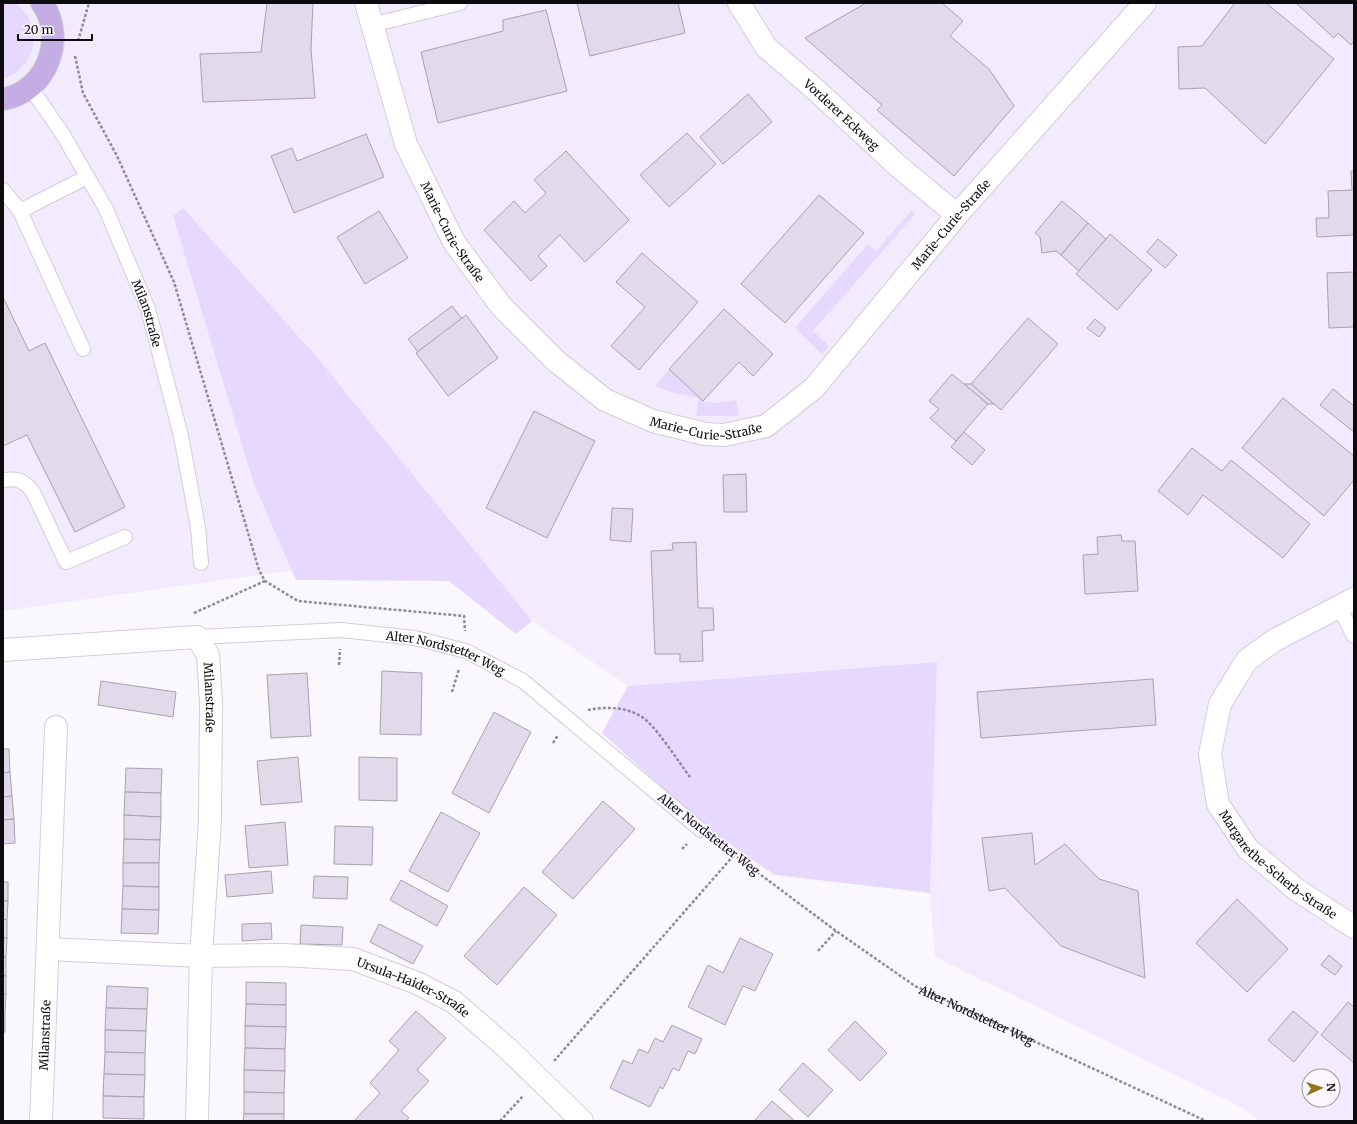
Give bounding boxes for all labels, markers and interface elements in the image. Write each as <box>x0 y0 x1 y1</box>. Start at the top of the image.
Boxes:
scale bar <box>18 16 92 42</box>
text: 20 m <box>24 22 53 37</box>
street label: Vorderer Eckweg <box>800 75 883 153</box>
street label: Marie-Curie-Straße <box>908 176 993 272</box>
street label: Marie-Curie-Straße <box>418 179 488 285</box>
street label: Milanstraße <box>129 277 165 349</box>
street label: Marie-Curie-Straße <box>648 413 763 443</box>
street label: Alter Nordstetter Weg <box>384 627 508 678</box>
street label: Milanstraße <box>201 662 219 733</box>
street label: Alter Nordstetter Weg <box>654 789 763 879</box>
street label: Margarethe-Scherb-Straße <box>1216 807 1340 922</box>
street label: Ursula-Haider-Straße <box>355 954 473 1020</box>
street label: Alter Nordstetter Weg <box>916 981 1037 1048</box>
street label: Milanstraße <box>35 1000 53 1071</box>
north arrow <box>1301 1068 1341 1108</box>
text: N <box>1324 1083 1338 1092</box>

